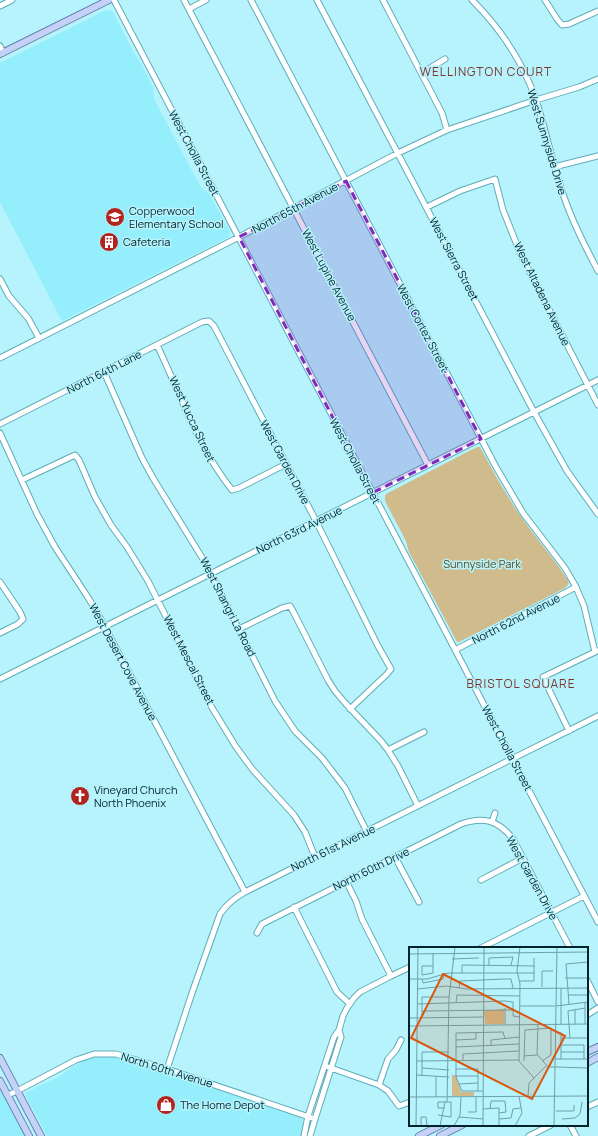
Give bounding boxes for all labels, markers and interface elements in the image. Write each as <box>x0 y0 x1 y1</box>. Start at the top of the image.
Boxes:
district label: WELLINGTON COURT <box>420 63 552 80</box>
street label: West Sunnyside Drive <box>524 87 571 197</box>
street label: West Cholla Street <box>165 107 223 198</box>
street label: North 65th Avenue <box>249 178 341 237</box>
place label: Copperwood Elementary School <box>129 203 224 231</box>
school or university icon: Copperwood Elementary School <box>104 206 126 228</box>
street label: West Sierra Street <box>426 214 483 303</box>
street label: West Lupine Avenue <box>299 226 360 324</box>
building icon: Cafeteria <box>98 231 120 253</box>
place label: Cafeteria <box>123 234 170 249</box>
street label: West Altadena Avenue <box>511 239 574 349</box>
street label: West Cortez Street <box>394 281 453 374</box>
street label: North 64th Lane <box>64 346 144 397</box>
street label: West Yucca Street <box>166 373 219 464</box>
street label: West Cholla Street <box>326 415 384 506</box>
street label: West Garden Drive <box>257 417 314 507</box>
street label: North 63rd Avenue <box>253 502 345 557</box>
street label: West Shangri La Road <box>197 555 260 659</box>
park label: Sunnyside Park <box>443 556 521 571</box>
street label: North 62nd Avenue <box>469 590 563 647</box>
street label: West Desert Cove Avenue <box>86 600 161 724</box>
street label: West Mescal Street <box>160 612 219 707</box>
district label: BRISTOL SQUARE <box>466 675 576 692</box>
street label: West Cholla Street <box>478 702 536 793</box>
place label: Vineyard Church North Phoenix <box>94 782 178 810</box>
church icon: Vineyard Church North Phoenix <box>69 785 91 807</box>
street label: North 61st Avenue <box>288 820 378 874</box>
street label: West Garden Drive <box>503 833 562 923</box>
street label: North 60th Drive <box>330 843 412 894</box>
inset map <box>409 947 588 1126</box>
street label: North 60th Avenue <box>119 1048 216 1091</box>
shop icon: The Home Depot <box>155 1094 177 1116</box>
place label: The Home Depot <box>180 1097 265 1112</box>

